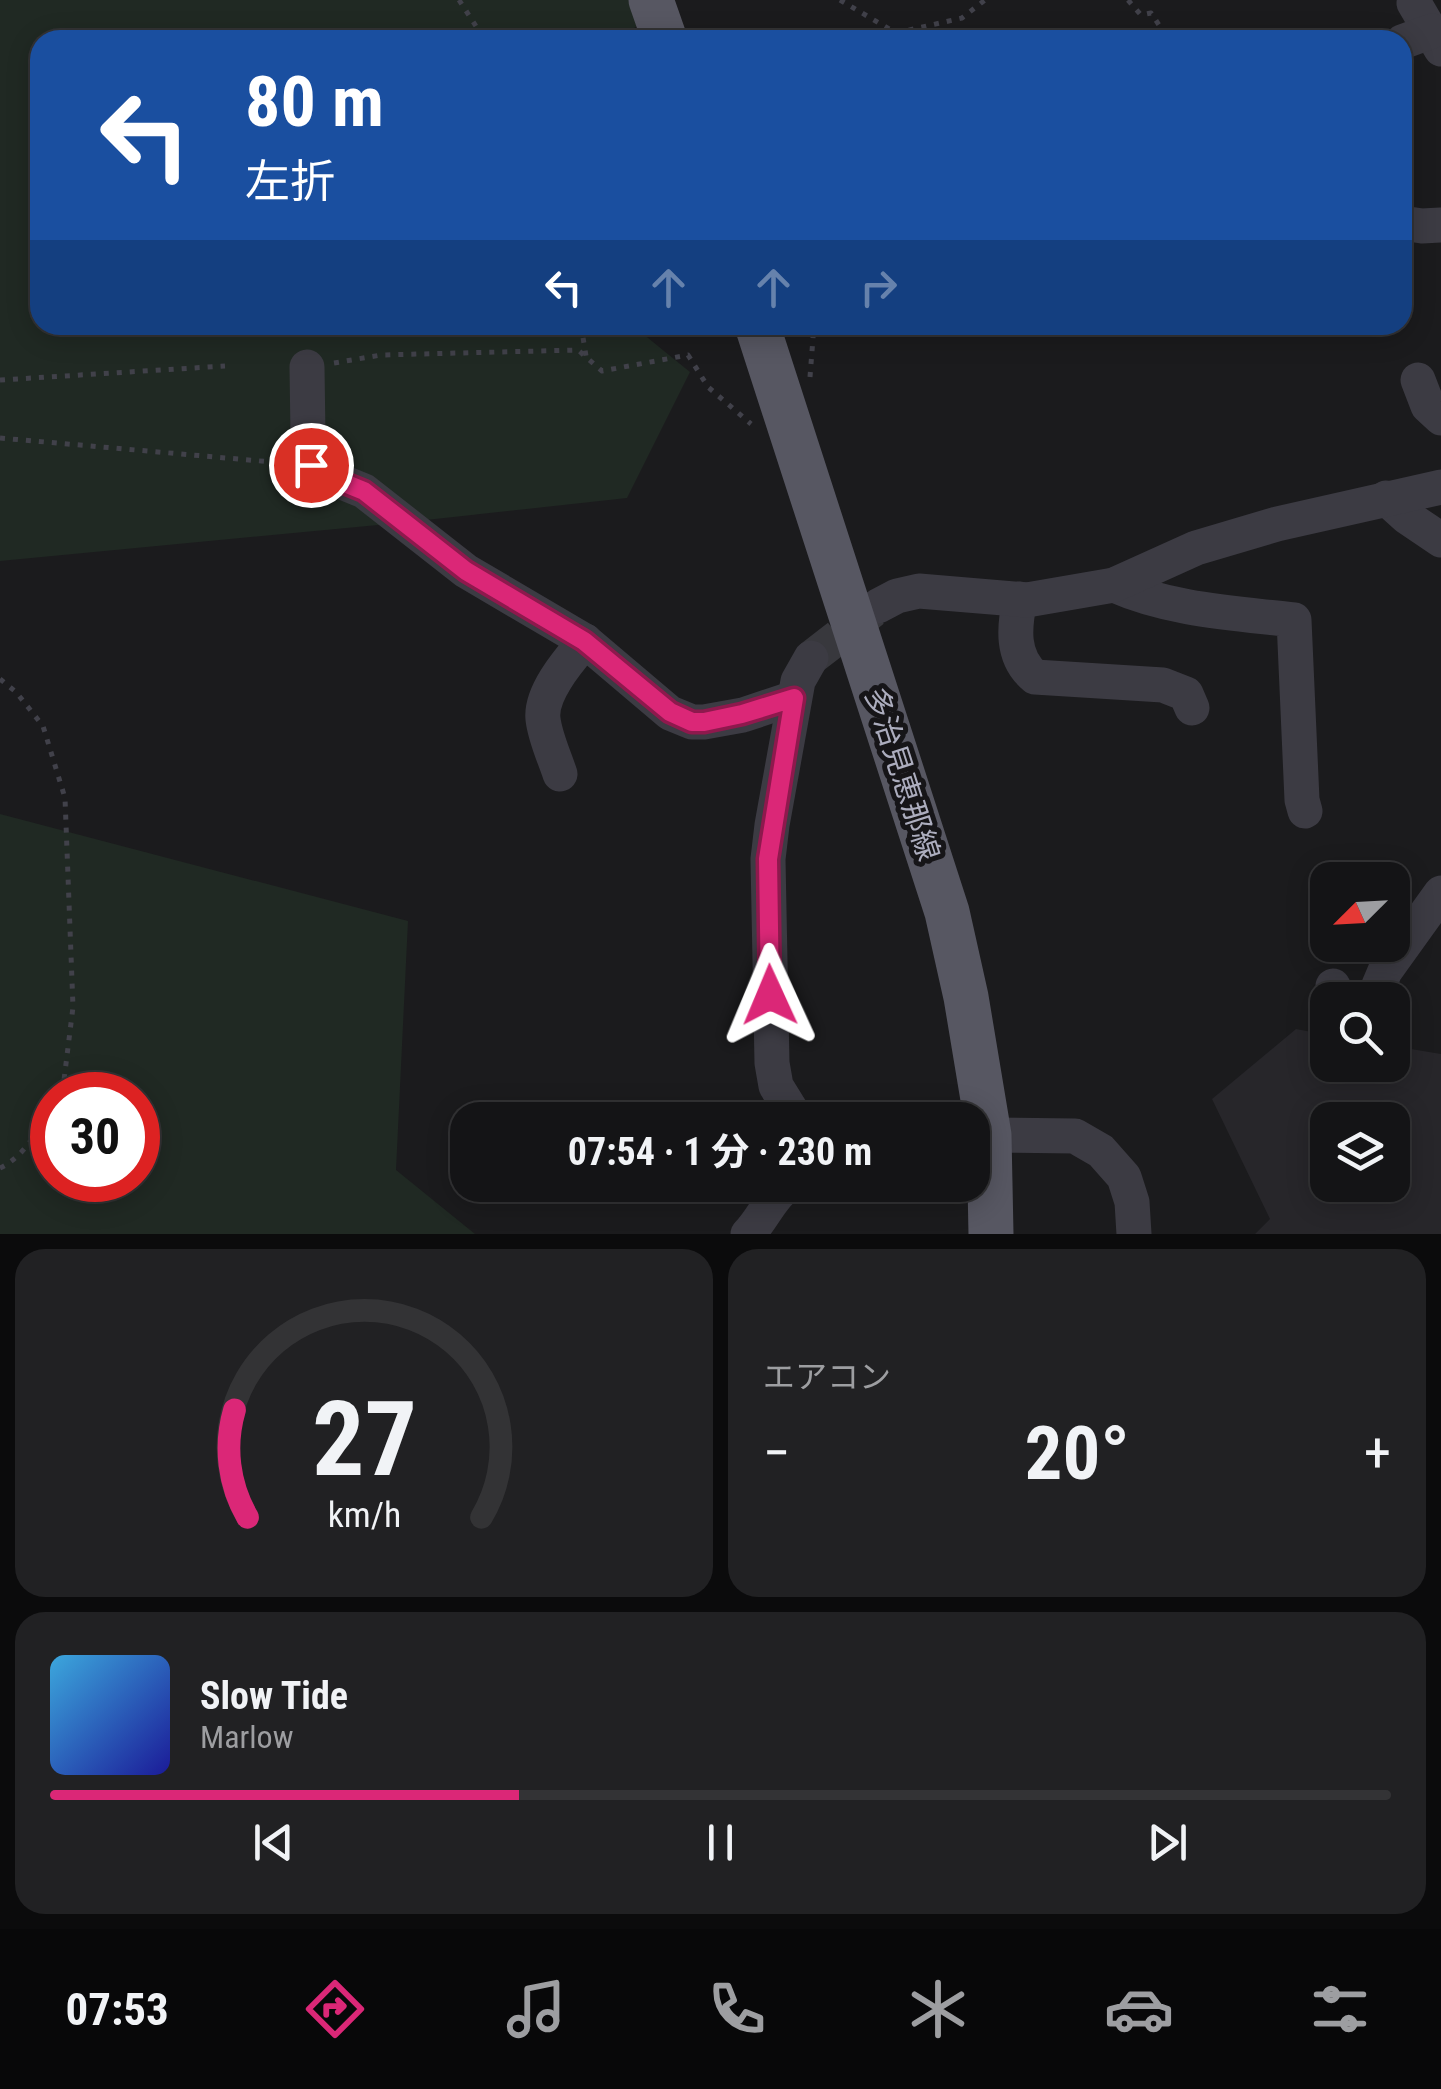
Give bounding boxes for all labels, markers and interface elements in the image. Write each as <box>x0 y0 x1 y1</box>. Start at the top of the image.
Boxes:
text: 80 m <box>245 61 384 143</box>
icon: left <box>80 70 210 200</box>
text: 左折 <box>245 155 335 208</box>
icon: left <box>536 260 591 315</box>
icon: ahead <box>641 260 696 315</box>
icon: ahead <box>746 260 801 315</box>
icon: right <box>851 260 906 315</box>
pin <box>269 423 354 508</box>
icon: arrive <box>284 438 339 493</box>
street label: 多治見恵那線 <box>858 683 947 865</box>
north arrow <box>1310 862 1410 962</box>
map controls <box>1310 862 1410 1202</box>
position arrow <box>718 943 822 1047</box>
button: search <box>1310 982 1410 1082</box>
speed limit sign: 30 <box>30 1072 160 1202</box>
button: layers <box>1310 1102 1410 1202</box>
text: 07:54 · 1 分 · 230 m <box>568 1130 872 1174</box>
text: エアコン <box>763 1358 891 1396</box>
text: 27 <box>311 1379 417 1500</box>
text: 20° <box>1025 1409 1130 1497</box>
text: − <box>763 1421 791 1485</box>
text: + <box>1364 1421 1391 1485</box>
text: km/h <box>327 1494 401 1536</box>
text: Slow Tide <box>200 1674 348 1718</box>
text: Marlow <box>200 1718 293 1756</box>
icon: previous <box>246 1815 301 1870</box>
icon: pause <box>693 1815 748 1870</box>
icon: next <box>1140 1815 1195 1870</box>
icon: directions <box>300 1974 370 2044</box>
icon: music <box>501 1974 571 2044</box>
icon: phone <box>702 1974 772 2044</box>
icon: climate <box>903 1974 973 2044</box>
icon: car <box>1104 1974 1174 2044</box>
icon: filters <box>1305 1974 1375 2044</box>
text: 07:53 <box>66 1983 169 2036</box>

